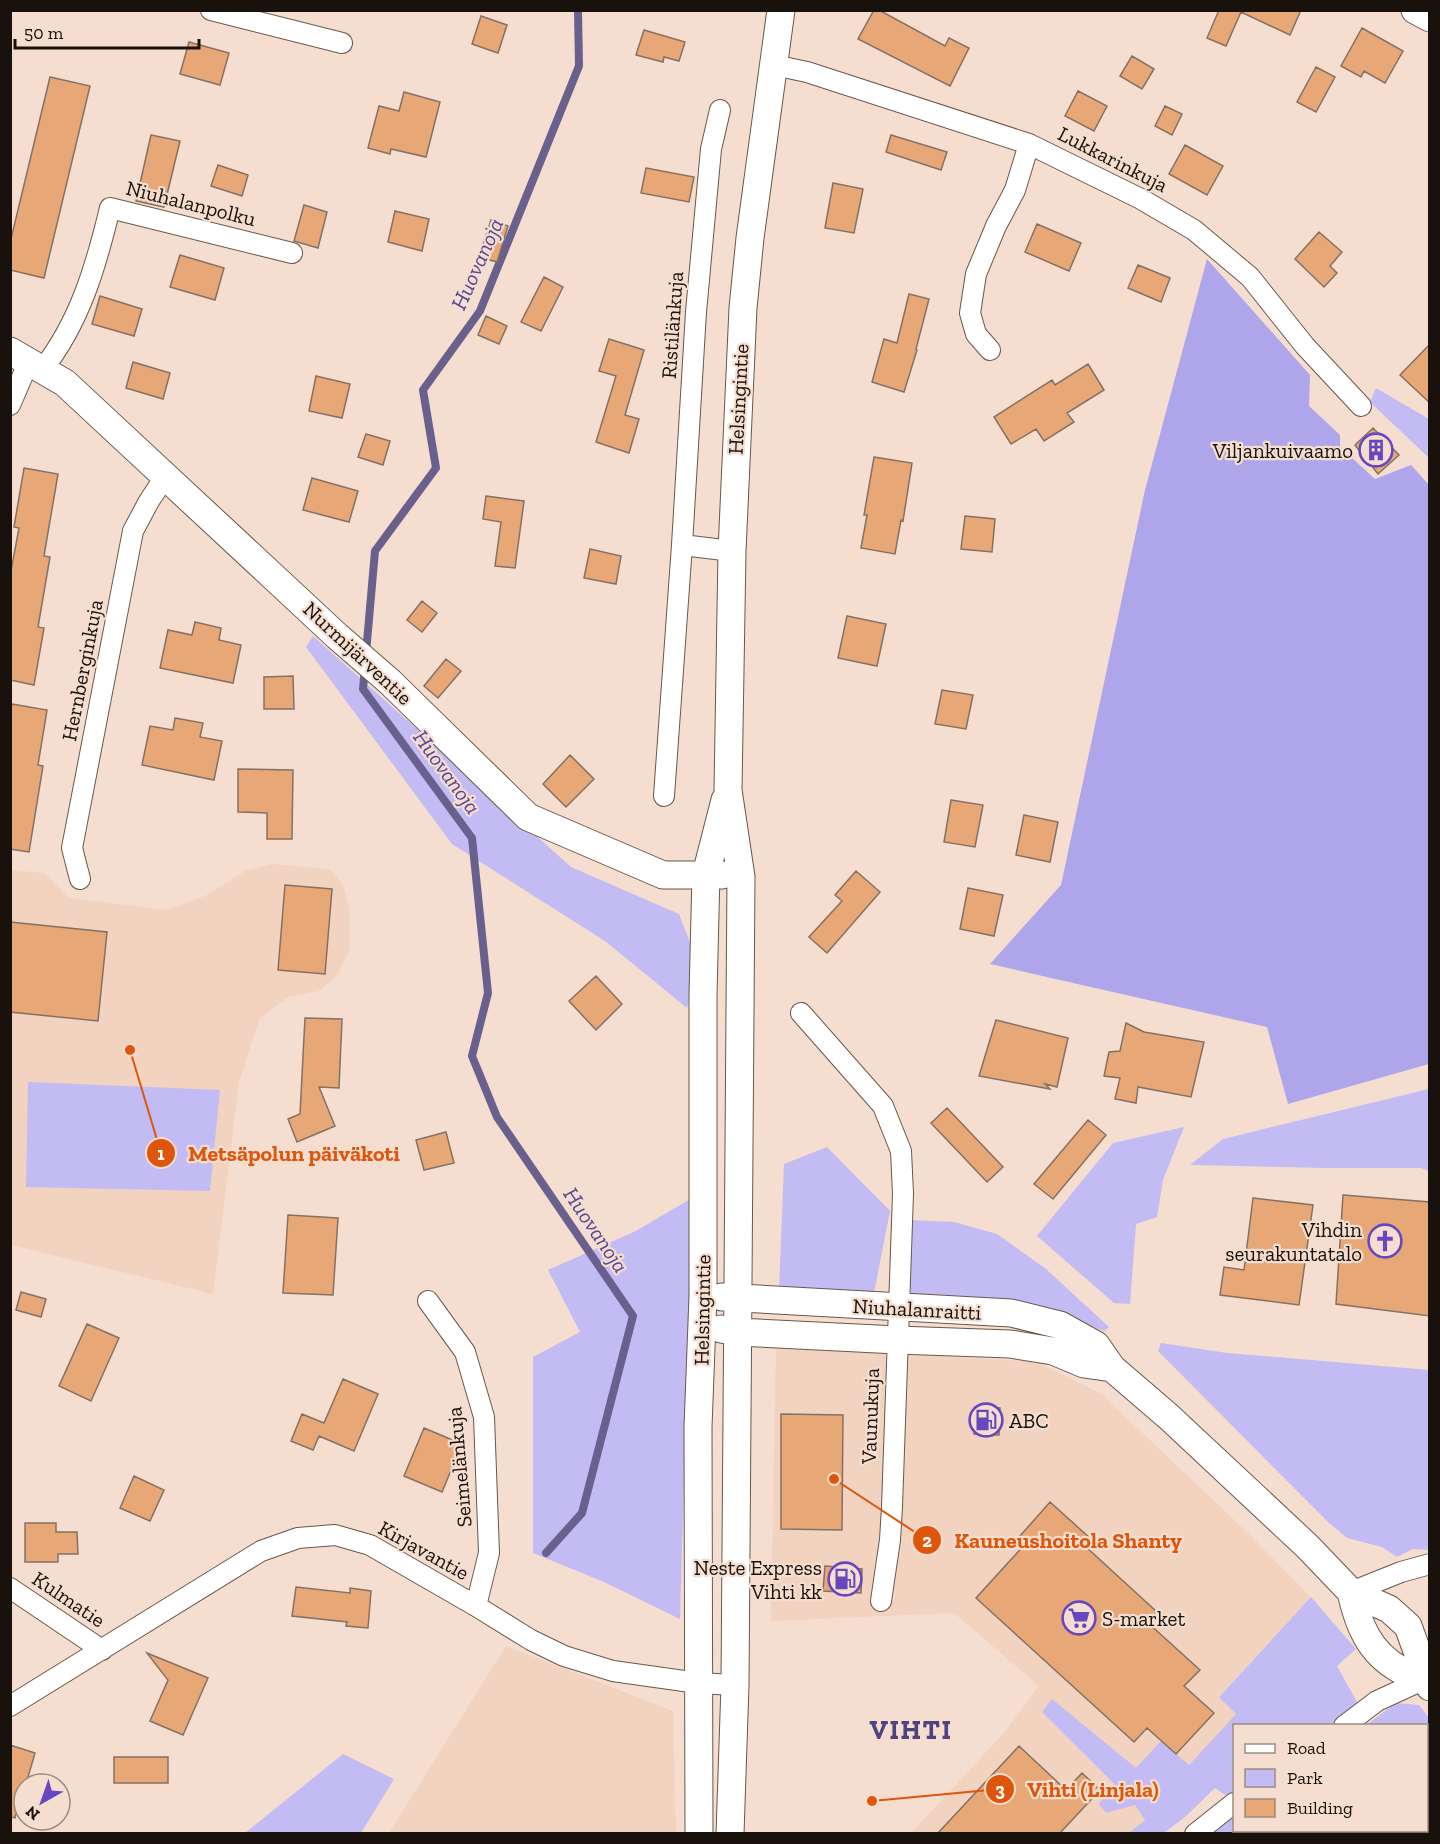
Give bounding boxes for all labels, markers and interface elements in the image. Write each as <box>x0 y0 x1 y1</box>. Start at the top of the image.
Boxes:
scale bar <box>15 12 200 50</box>
text: 50 m <box>24 22 64 44</box>
street label: Lukkarinkuja <box>1053 121 1172 198</box>
street label: Niuhalanpolku <box>123 175 259 231</box>
water label: Huovanoja <box>445 214 509 314</box>
street label: Ristilänkuja <box>656 270 689 380</box>
street label: Helsingintie <box>723 343 753 455</box>
building icon: Viljankuivaamo <box>1358 432 1394 468</box>
place label: Viljankuivaamo <box>1212 438 1353 464</box>
street label: Nurmijärventie <box>298 596 418 711</box>
street label: Hernberginkuja <box>56 597 109 743</box>
water label: Huovanoja <box>407 725 487 819</box>
callout: Metsäpolun päiväkoti <box>146 1133 412 1173</box>
text: Metsäpolun päiväkoti <box>188 1140 400 1167</box>
text: 1 <box>157 1143 165 1165</box>
water label: Huovanoja <box>558 1182 634 1278</box>
place label: Vihdin seurakuntatalo <box>1225 1217 1362 1266</box>
church icon: Vihdin seurakuntatalo <box>1367 1223 1403 1259</box>
street label: Helsingintie <box>689 1254 715 1366</box>
street label: Niuhalanraitti <box>852 1293 982 1325</box>
street label: Vaunukuja <box>856 1368 885 1466</box>
fuel station icon: ABC <box>968 1402 1004 1438</box>
street label: Seimelänkuja <box>441 1406 478 1528</box>
place label: ABC <box>1009 1408 1049 1433</box>
street label: Kirjavantie <box>374 1515 474 1586</box>
callout: Kauneushoitola Shanty <box>912 1520 1194 1560</box>
text: Kauneushoitola Shanty <box>954 1527 1182 1554</box>
text: 2 <box>922 1530 932 1552</box>
place label: Neste Express Vihti kk <box>694 1555 822 1604</box>
fuel station icon: Neste Express Vihti kk <box>827 1561 863 1597</box>
street label: Kulmatie <box>28 1566 110 1632</box>
supermarket icon: S-market <box>1061 1600 1097 1636</box>
place label: S-market <box>1102 1606 1185 1631</box>
district label: VIHTI <box>869 1714 953 1746</box>
legend <box>1233 1724 1428 1832</box>
text: Road <box>1287 1737 1326 1759</box>
text: Park <box>1287 1767 1323 1789</box>
callout: Vihti (Linjala) <box>985 1769 1170 1809</box>
north arrow <box>12 1772 72 1832</box>
text: Vihti (Linjala) <box>1027 1776 1159 1803</box>
text: 3 <box>995 1779 1005 1801</box>
text: Building <box>1287 1797 1353 1819</box>
text: N <box>22 1802 43 1824</box>

